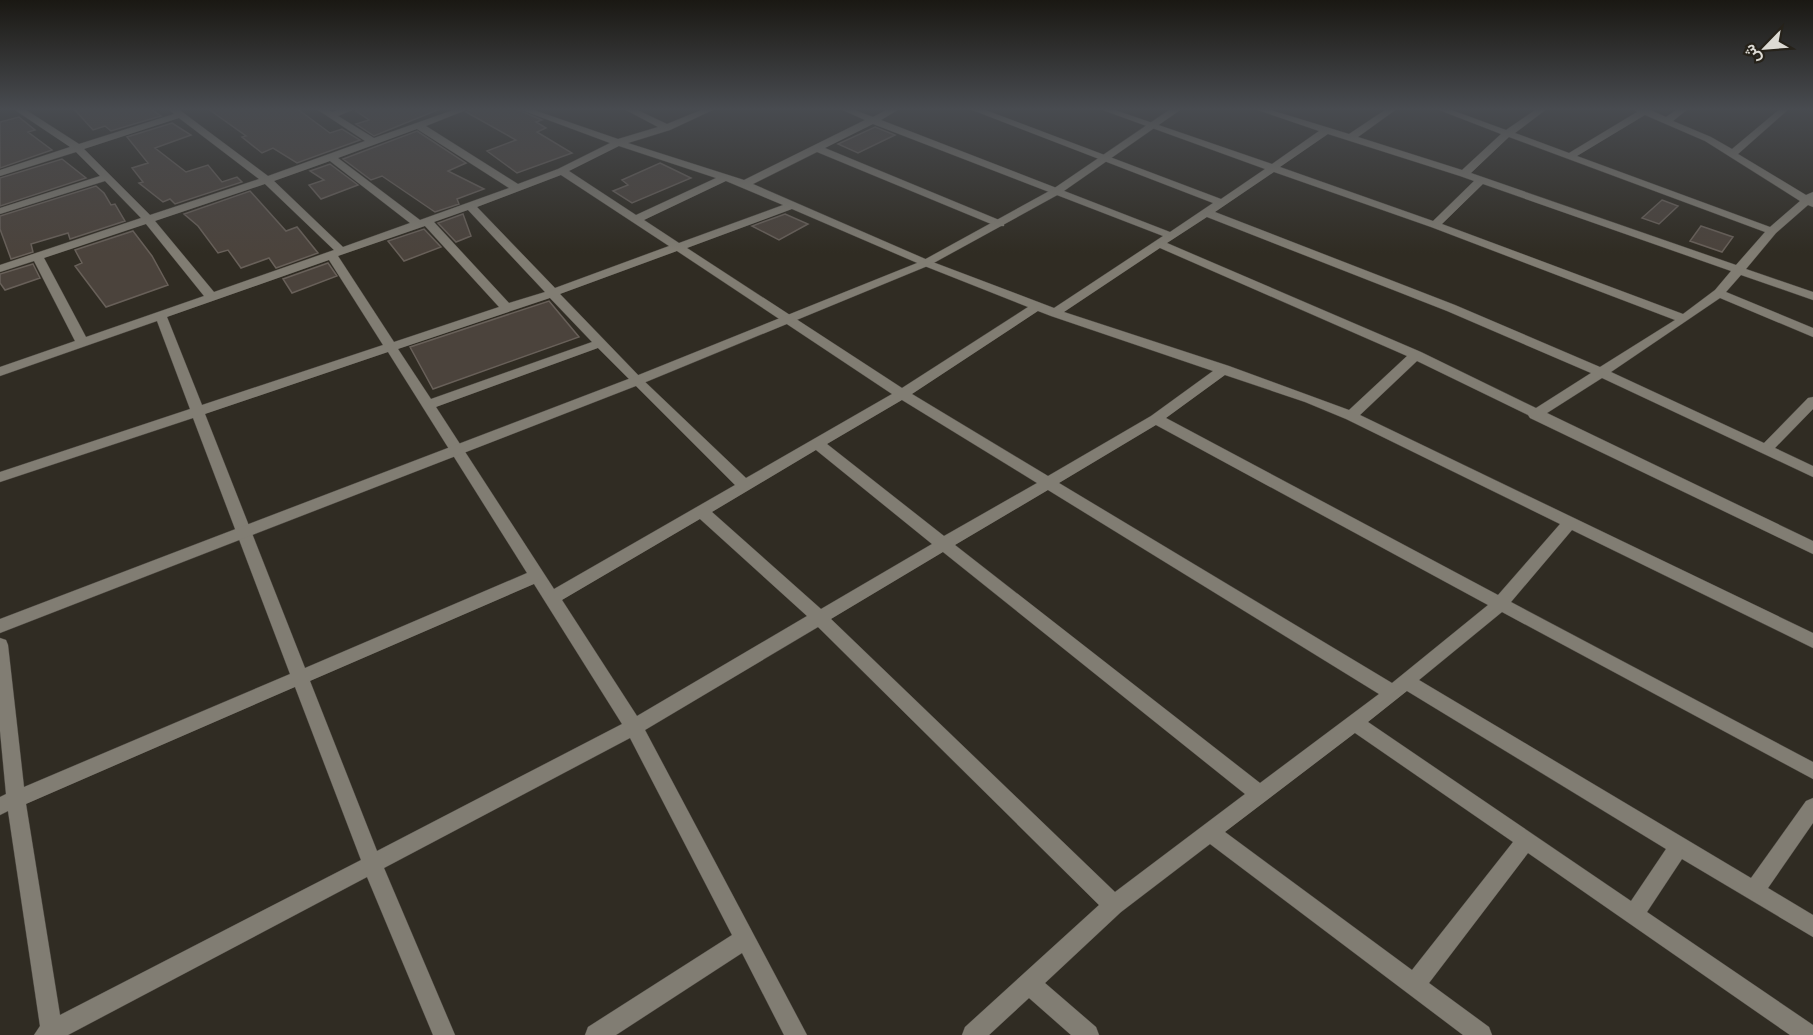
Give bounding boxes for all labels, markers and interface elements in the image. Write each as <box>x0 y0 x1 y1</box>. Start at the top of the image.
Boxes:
north arrow <box>1735 18 1795 78</box>
text: ش <box>1737 41 1765 68</box>

